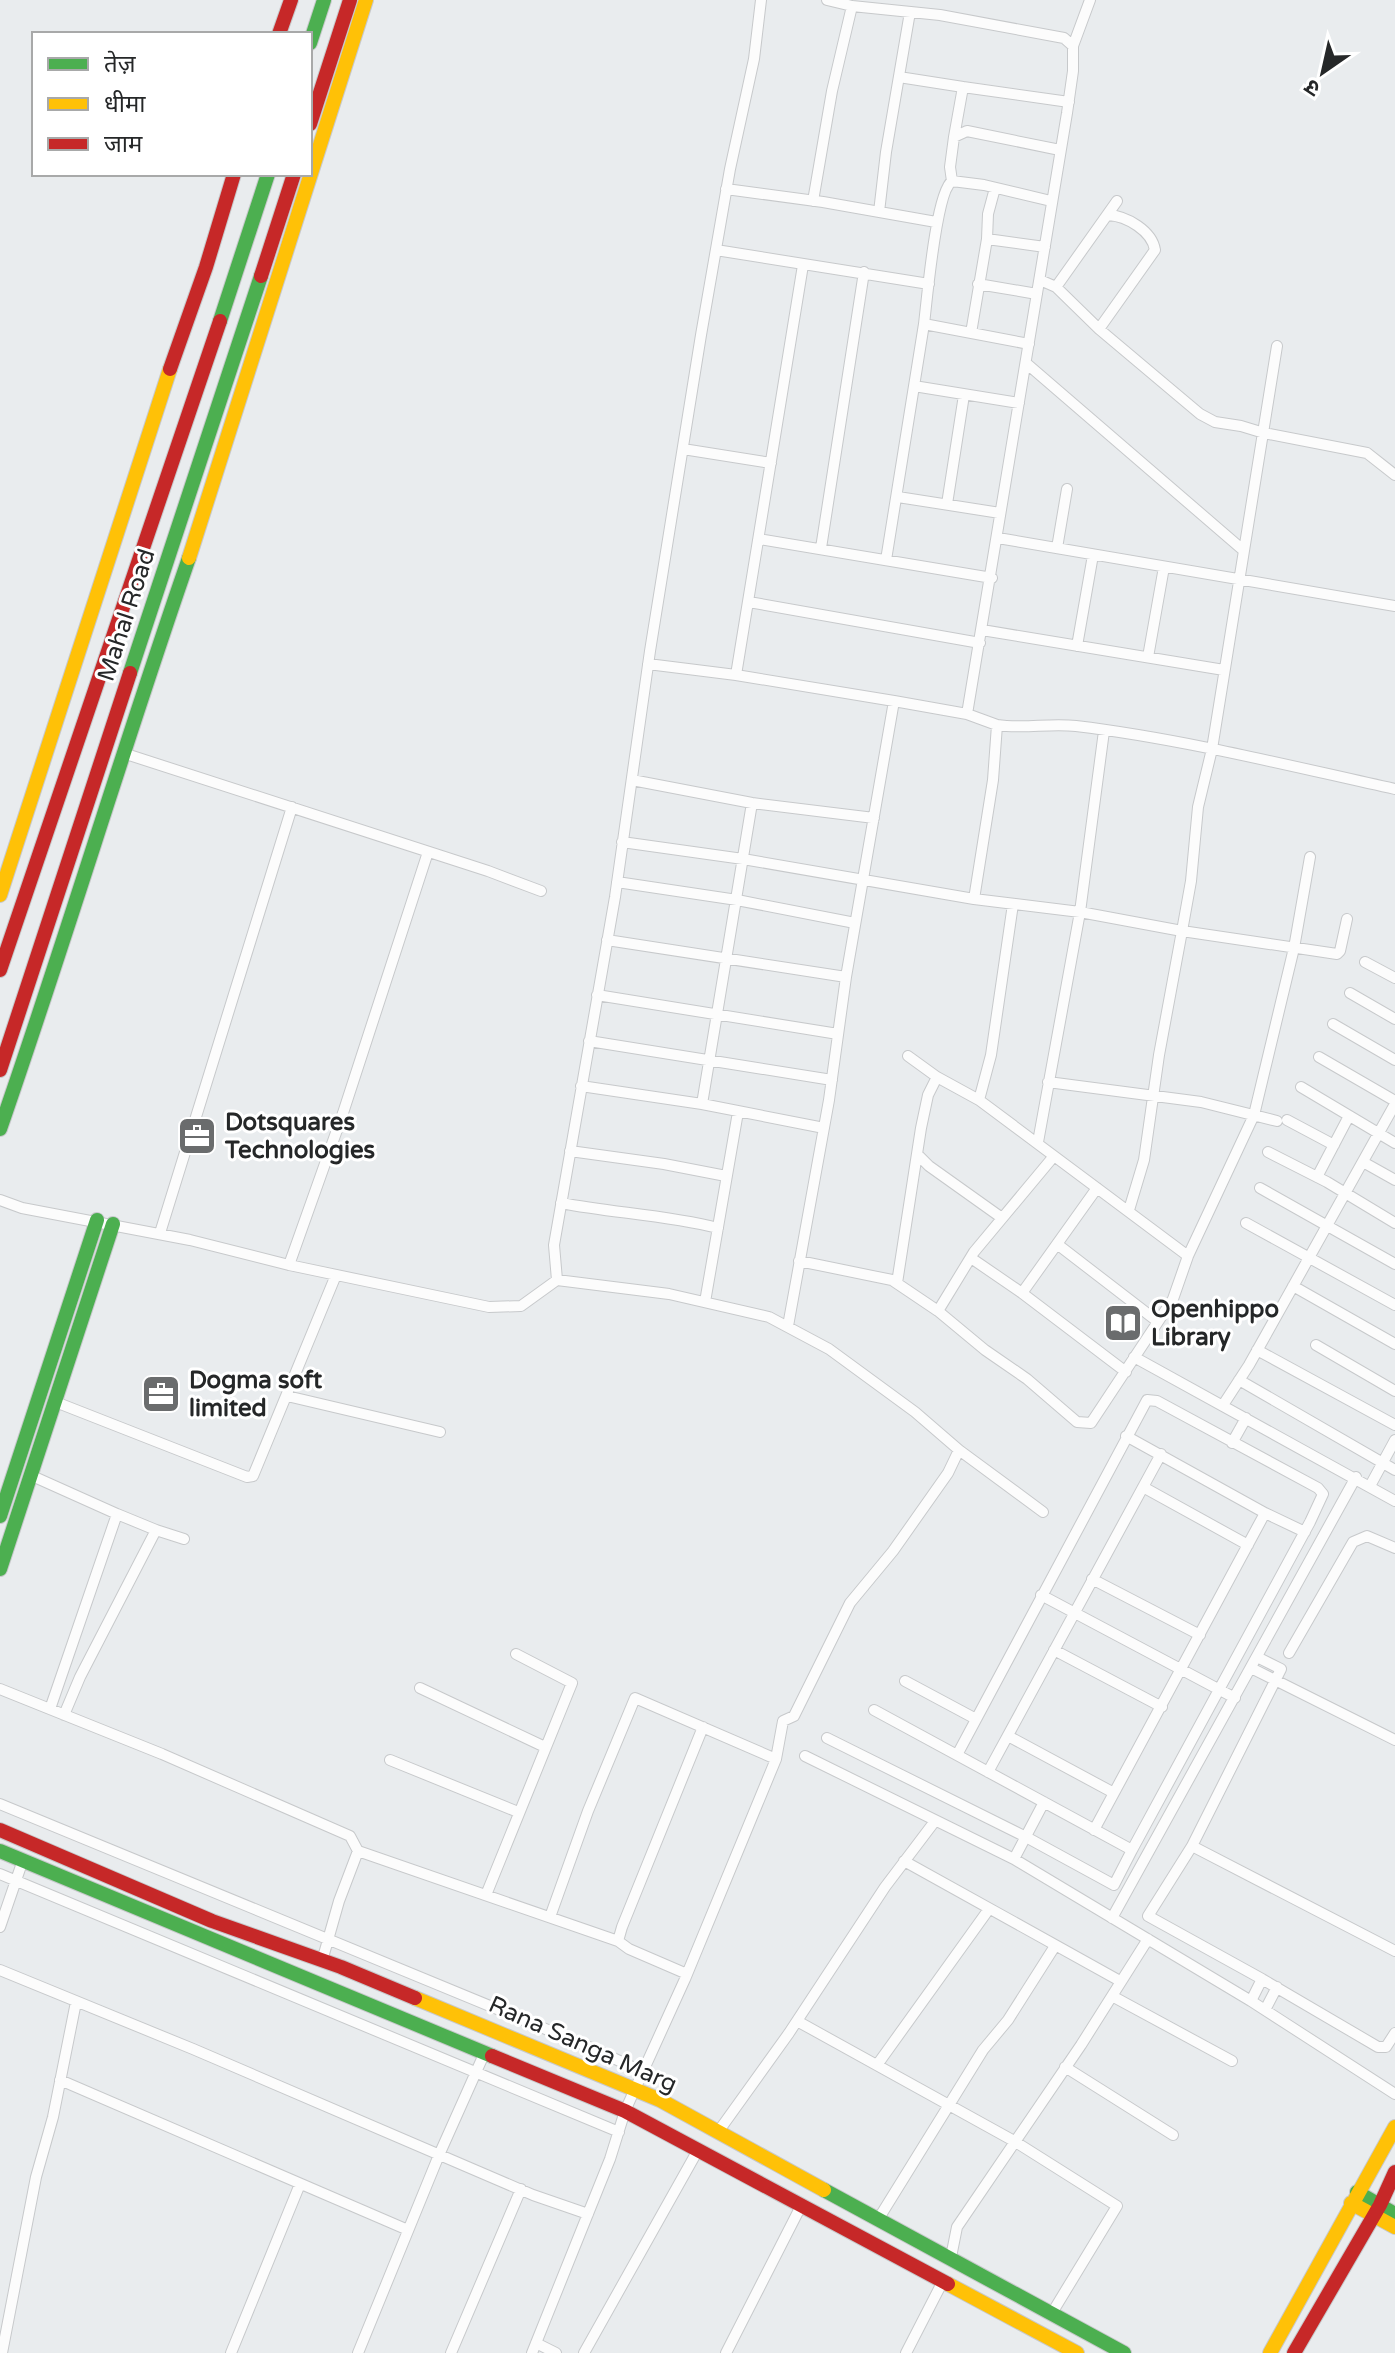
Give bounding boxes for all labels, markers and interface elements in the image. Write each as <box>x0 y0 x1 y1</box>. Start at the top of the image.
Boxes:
legend <box>32 32 312 176</box>
north arrow <box>1283 32 1363 112</box>
text: तेज़ <box>104 50 137 79</box>
text: उ <box>1299 73 1325 102</box>
text: धीमा <box>104 90 146 119</box>
text: जाम <box>104 130 143 159</box>
street label: Mahal Road <box>91 545 161 685</box>
place label: Dotsquares Technologies <box>224 1108 375 1165</box>
office icon: Dotsquares Technologies <box>176 1115 218 1157</box>
place label: Openhippo Library <box>1151 1295 1279 1352</box>
library icon: Openhippo Library <box>1102 1302 1144 1344</box>
place label: Dogma soft limited <box>189 1366 323 1423</box>
office icon: Dogma soft limited <box>140 1373 182 1415</box>
street label: Rana Sanga Marg <box>484 1990 682 2099</box>

